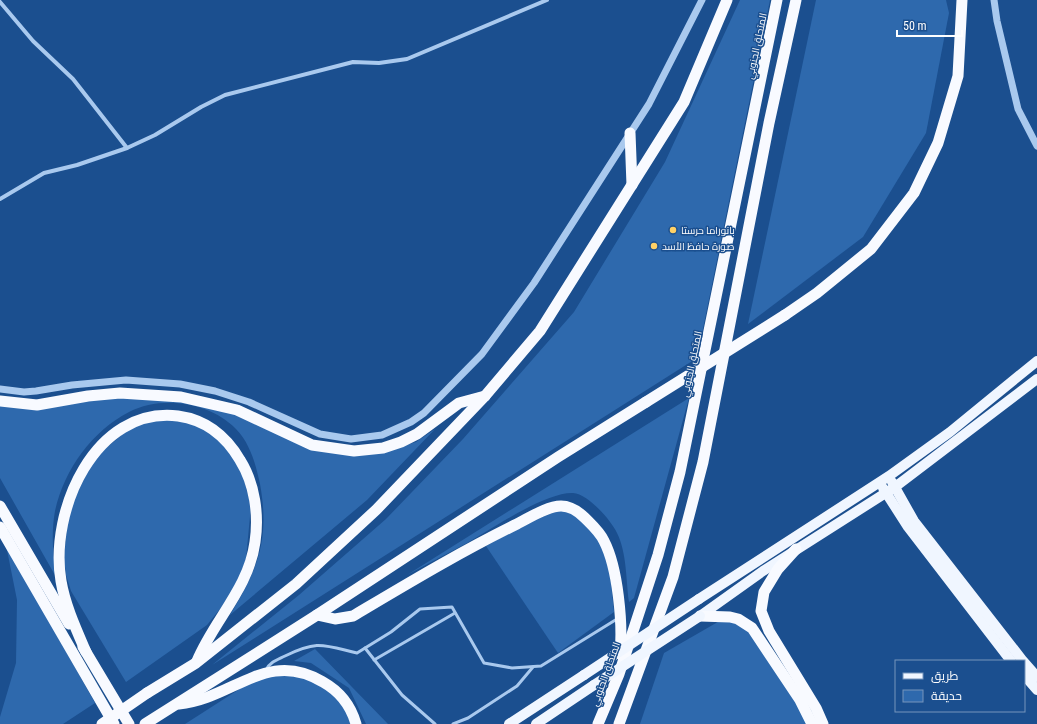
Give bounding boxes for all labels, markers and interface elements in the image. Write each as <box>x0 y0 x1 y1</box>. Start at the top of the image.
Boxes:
street label: المتحلق الجنوبي <box>744 12 771 81</box>
scale bar <box>897 12 962 38</box>
text: 50 m <box>903 19 927 33</box>
marker: بانوراما حرستا <box>668 225 678 235</box>
place label: بانوراما حرستا <box>681 225 735 236</box>
marker: صورة حافظ الأسد <box>649 241 659 251</box>
place label: صورة حافظ الأسد <box>662 241 734 252</box>
street label: المتحلق الجنوبي <box>679 330 706 399</box>
street label: المتحلق الجنوبي <box>589 641 624 708</box>
legend <box>895 660 1025 712</box>
text: طريق <box>931 669 959 683</box>
text: حديقة <box>931 689 962 703</box>

